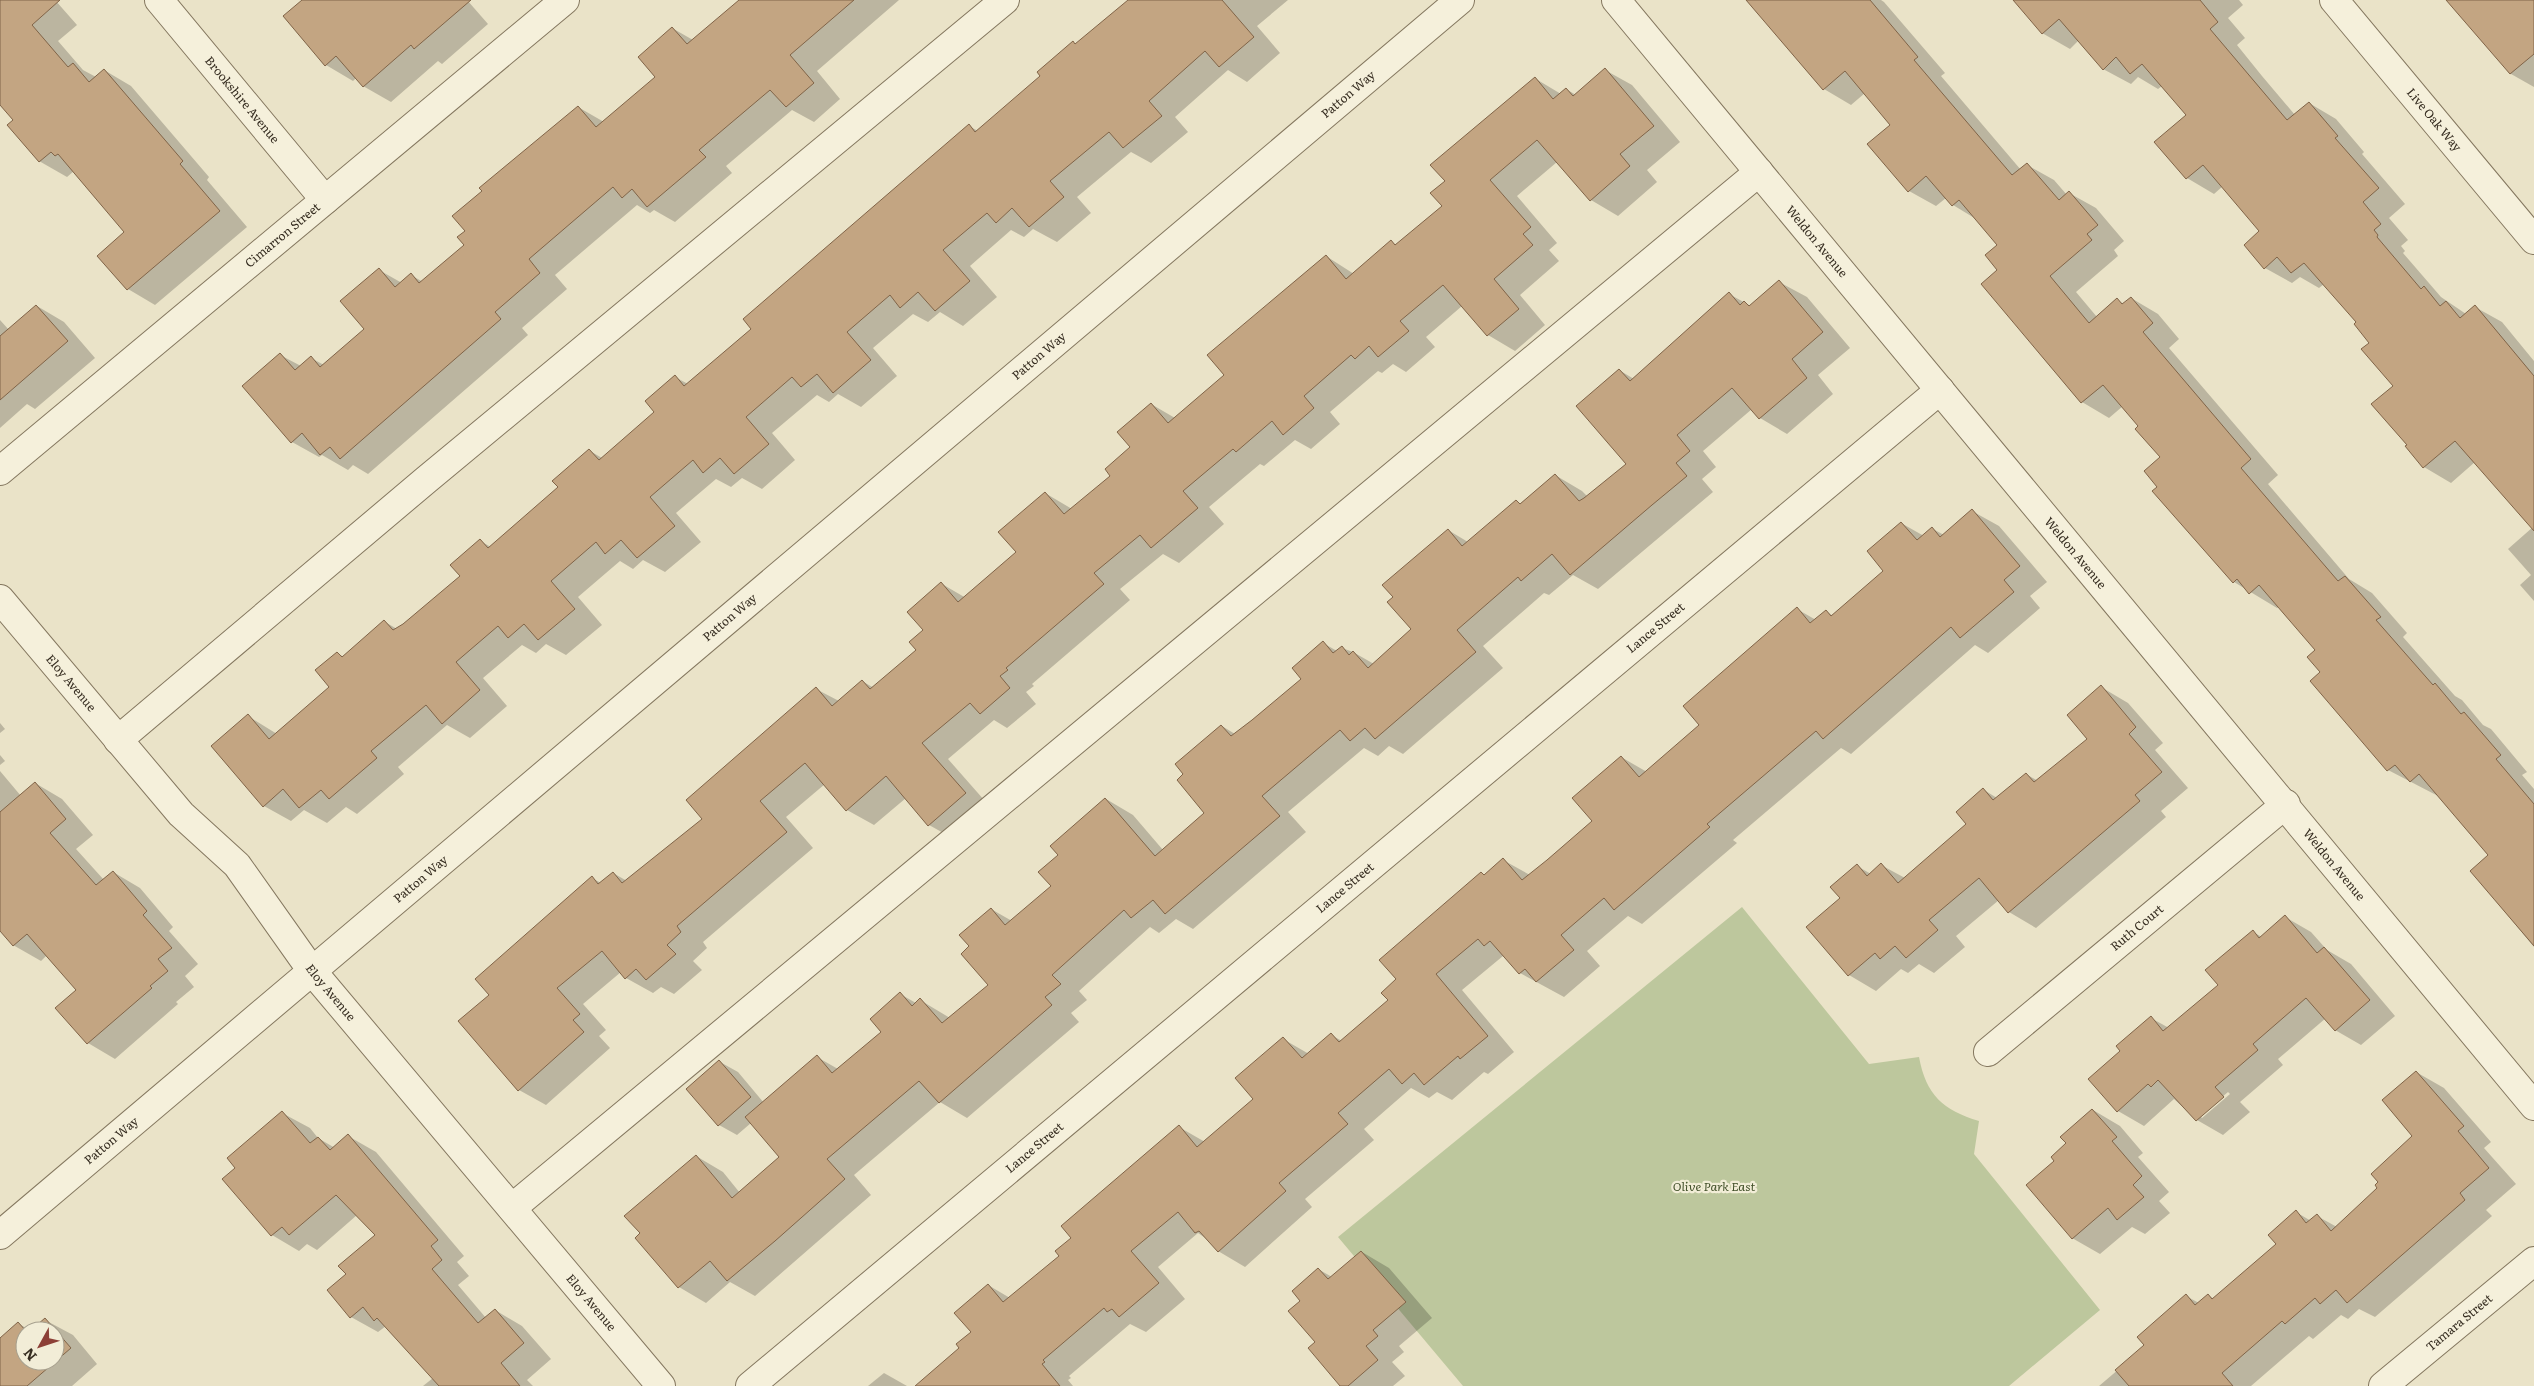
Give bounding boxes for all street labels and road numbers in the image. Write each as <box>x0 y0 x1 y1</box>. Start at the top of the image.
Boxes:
street label: Brookshire Avenue <box>201 52 284 147</box>
street label: Patton Way <box>1317 65 1379 122</box>
street label: Live Oak Way <box>2403 84 2466 155</box>
street label: Cimarron Street <box>240 198 324 271</box>
street label: Weldon Avenue <box>1782 201 1853 281</box>
street label: Patton Way <box>1007 327 1070 383</box>
street label: Weldon Avenue <box>2041 513 2111 592</box>
street label: Patton Way <box>698 589 760 645</box>
street label: Lance Street <box>1622 597 1688 657</box>
street label: Eloy Avenue <box>42 650 101 715</box>
street label: Weldon Avenue <box>2299 824 2370 904</box>
street label: Patton Way <box>389 850 451 907</box>
street label: Lance Street <box>1311 857 1377 917</box>
street label: Ruth Court <box>2106 900 2167 955</box>
street label: Eloy Avenue <box>302 960 360 1025</box>
street label: Patton Way <box>80 1112 142 1168</box>
street label: Lance Street <box>1001 1117 1067 1177</box>
street label: Eloy Avenue <box>562 1270 621 1335</box>
street label: Tamara Street <box>2422 1289 2496 1355</box>

